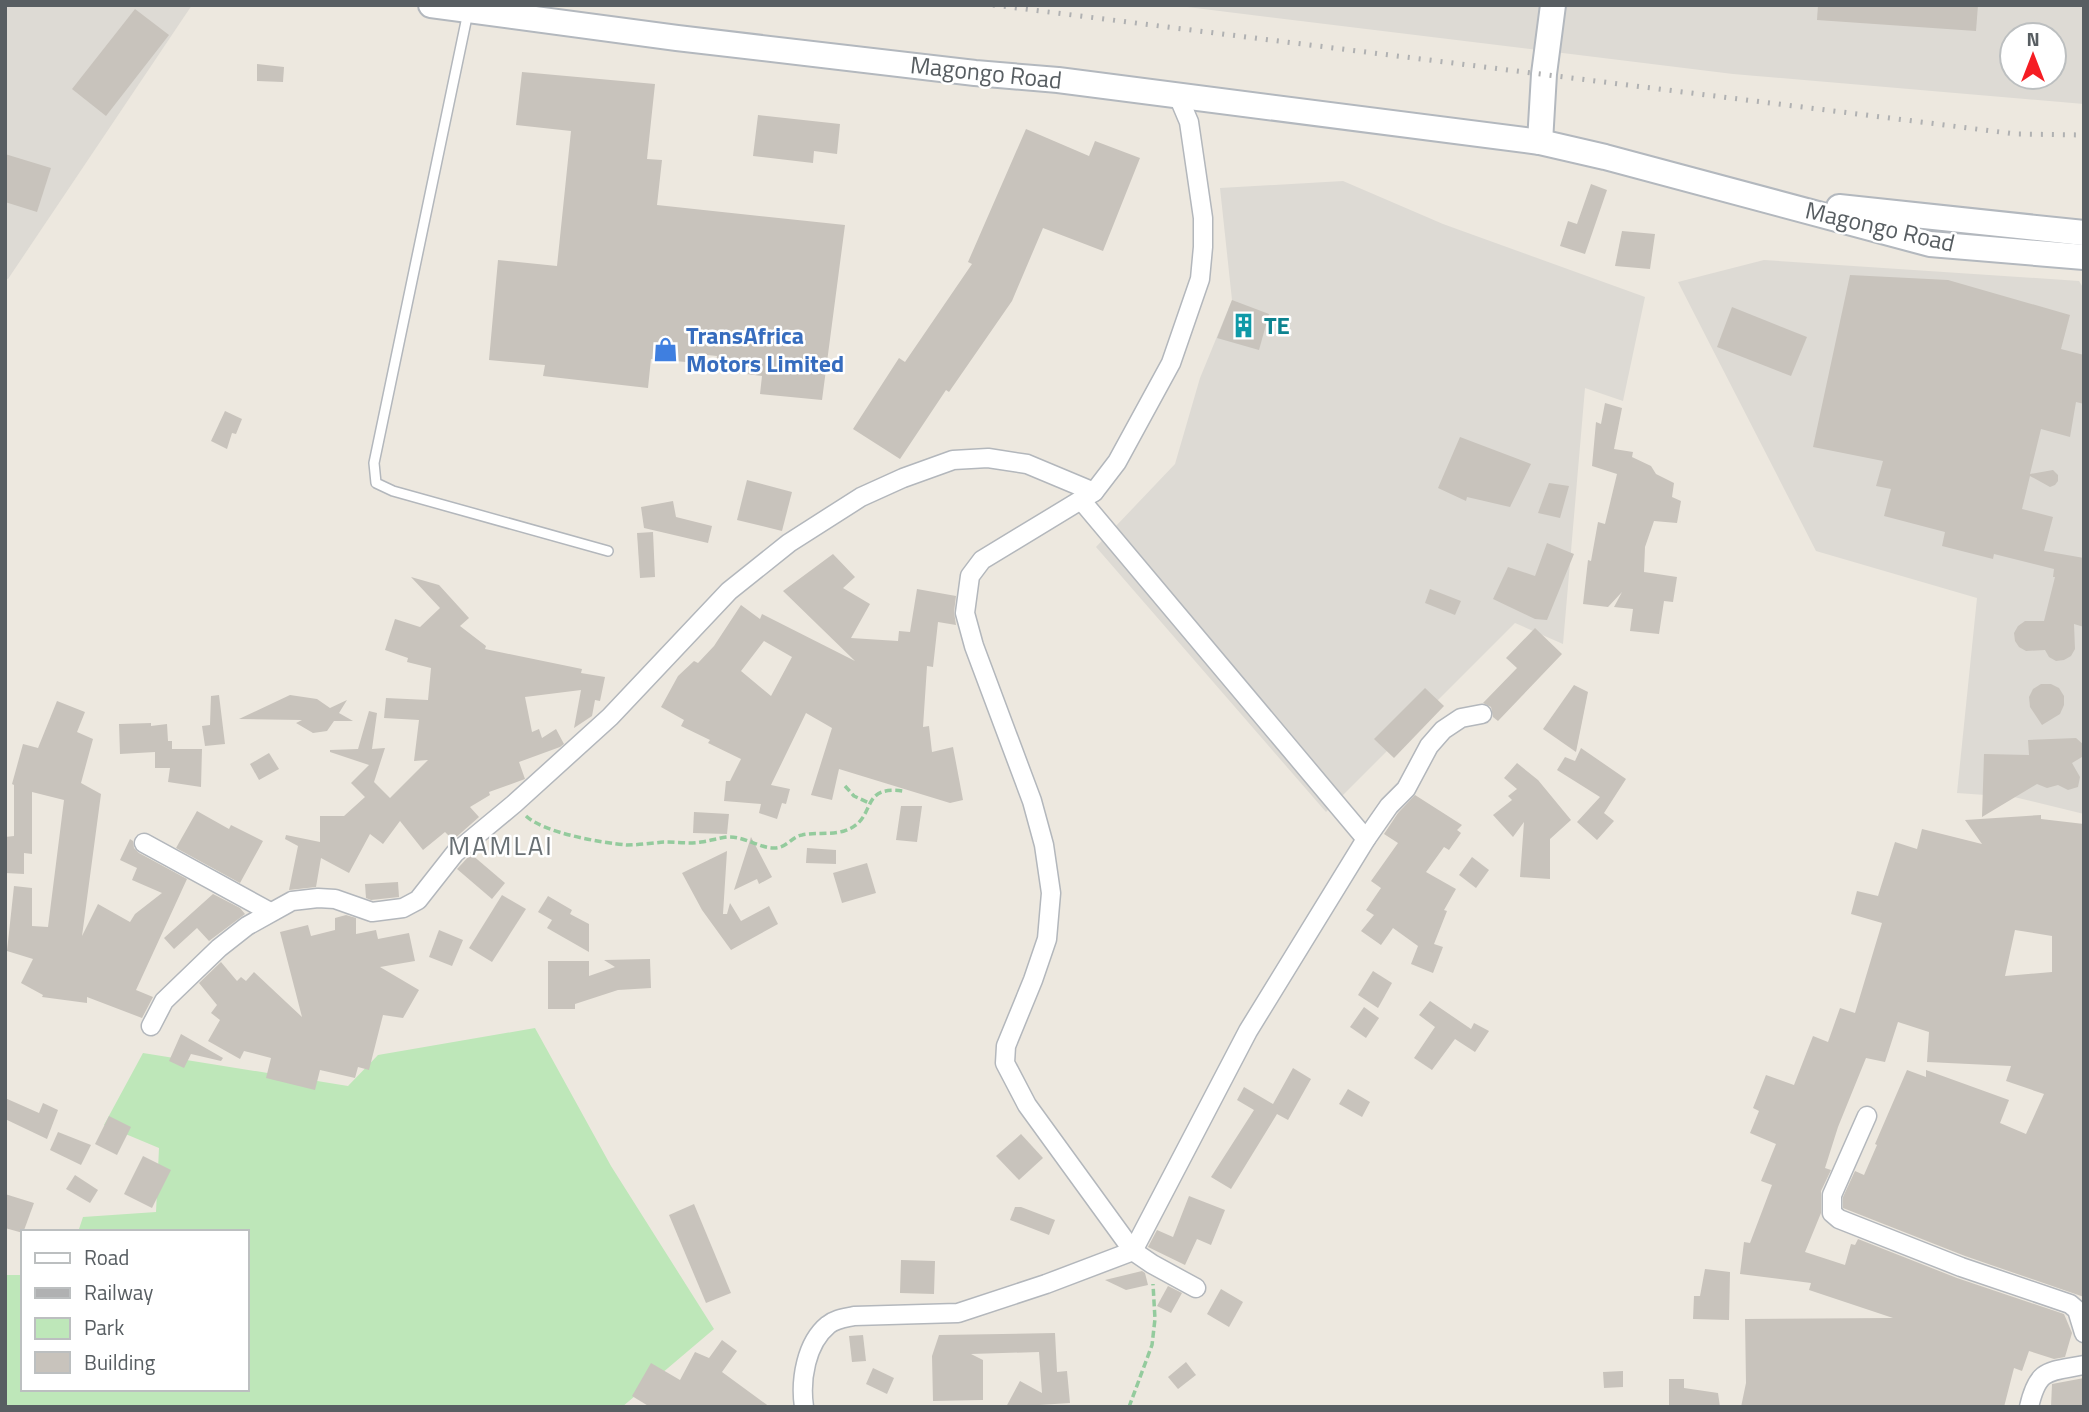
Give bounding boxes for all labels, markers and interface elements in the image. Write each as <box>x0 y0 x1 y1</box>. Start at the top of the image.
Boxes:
north arrow <box>1998 21 2068 91</box>
text: N <box>2026 24 2040 53</box>
street label: Magongo Road <box>908 46 1064 98</box>
street label: Magongo Road <box>1802 191 1958 261</box>
place label: TE <box>1264 307 1290 343</box>
building icon: TE <box>1230 312 1258 340</box>
place label: TransAfrica Motors Limited <box>686 317 844 381</box>
shop icon: TransAfrica Motors Limited <box>652 336 680 364</box>
district label: MAMLAI <box>448 826 554 865</box>
legend <box>21 1230 248 1391</box>
text: Road <box>84 1241 129 1273</box>
text: Railway <box>84 1276 153 1308</box>
text: Park <box>84 1311 124 1343</box>
text: Building <box>84 1346 156 1378</box>

